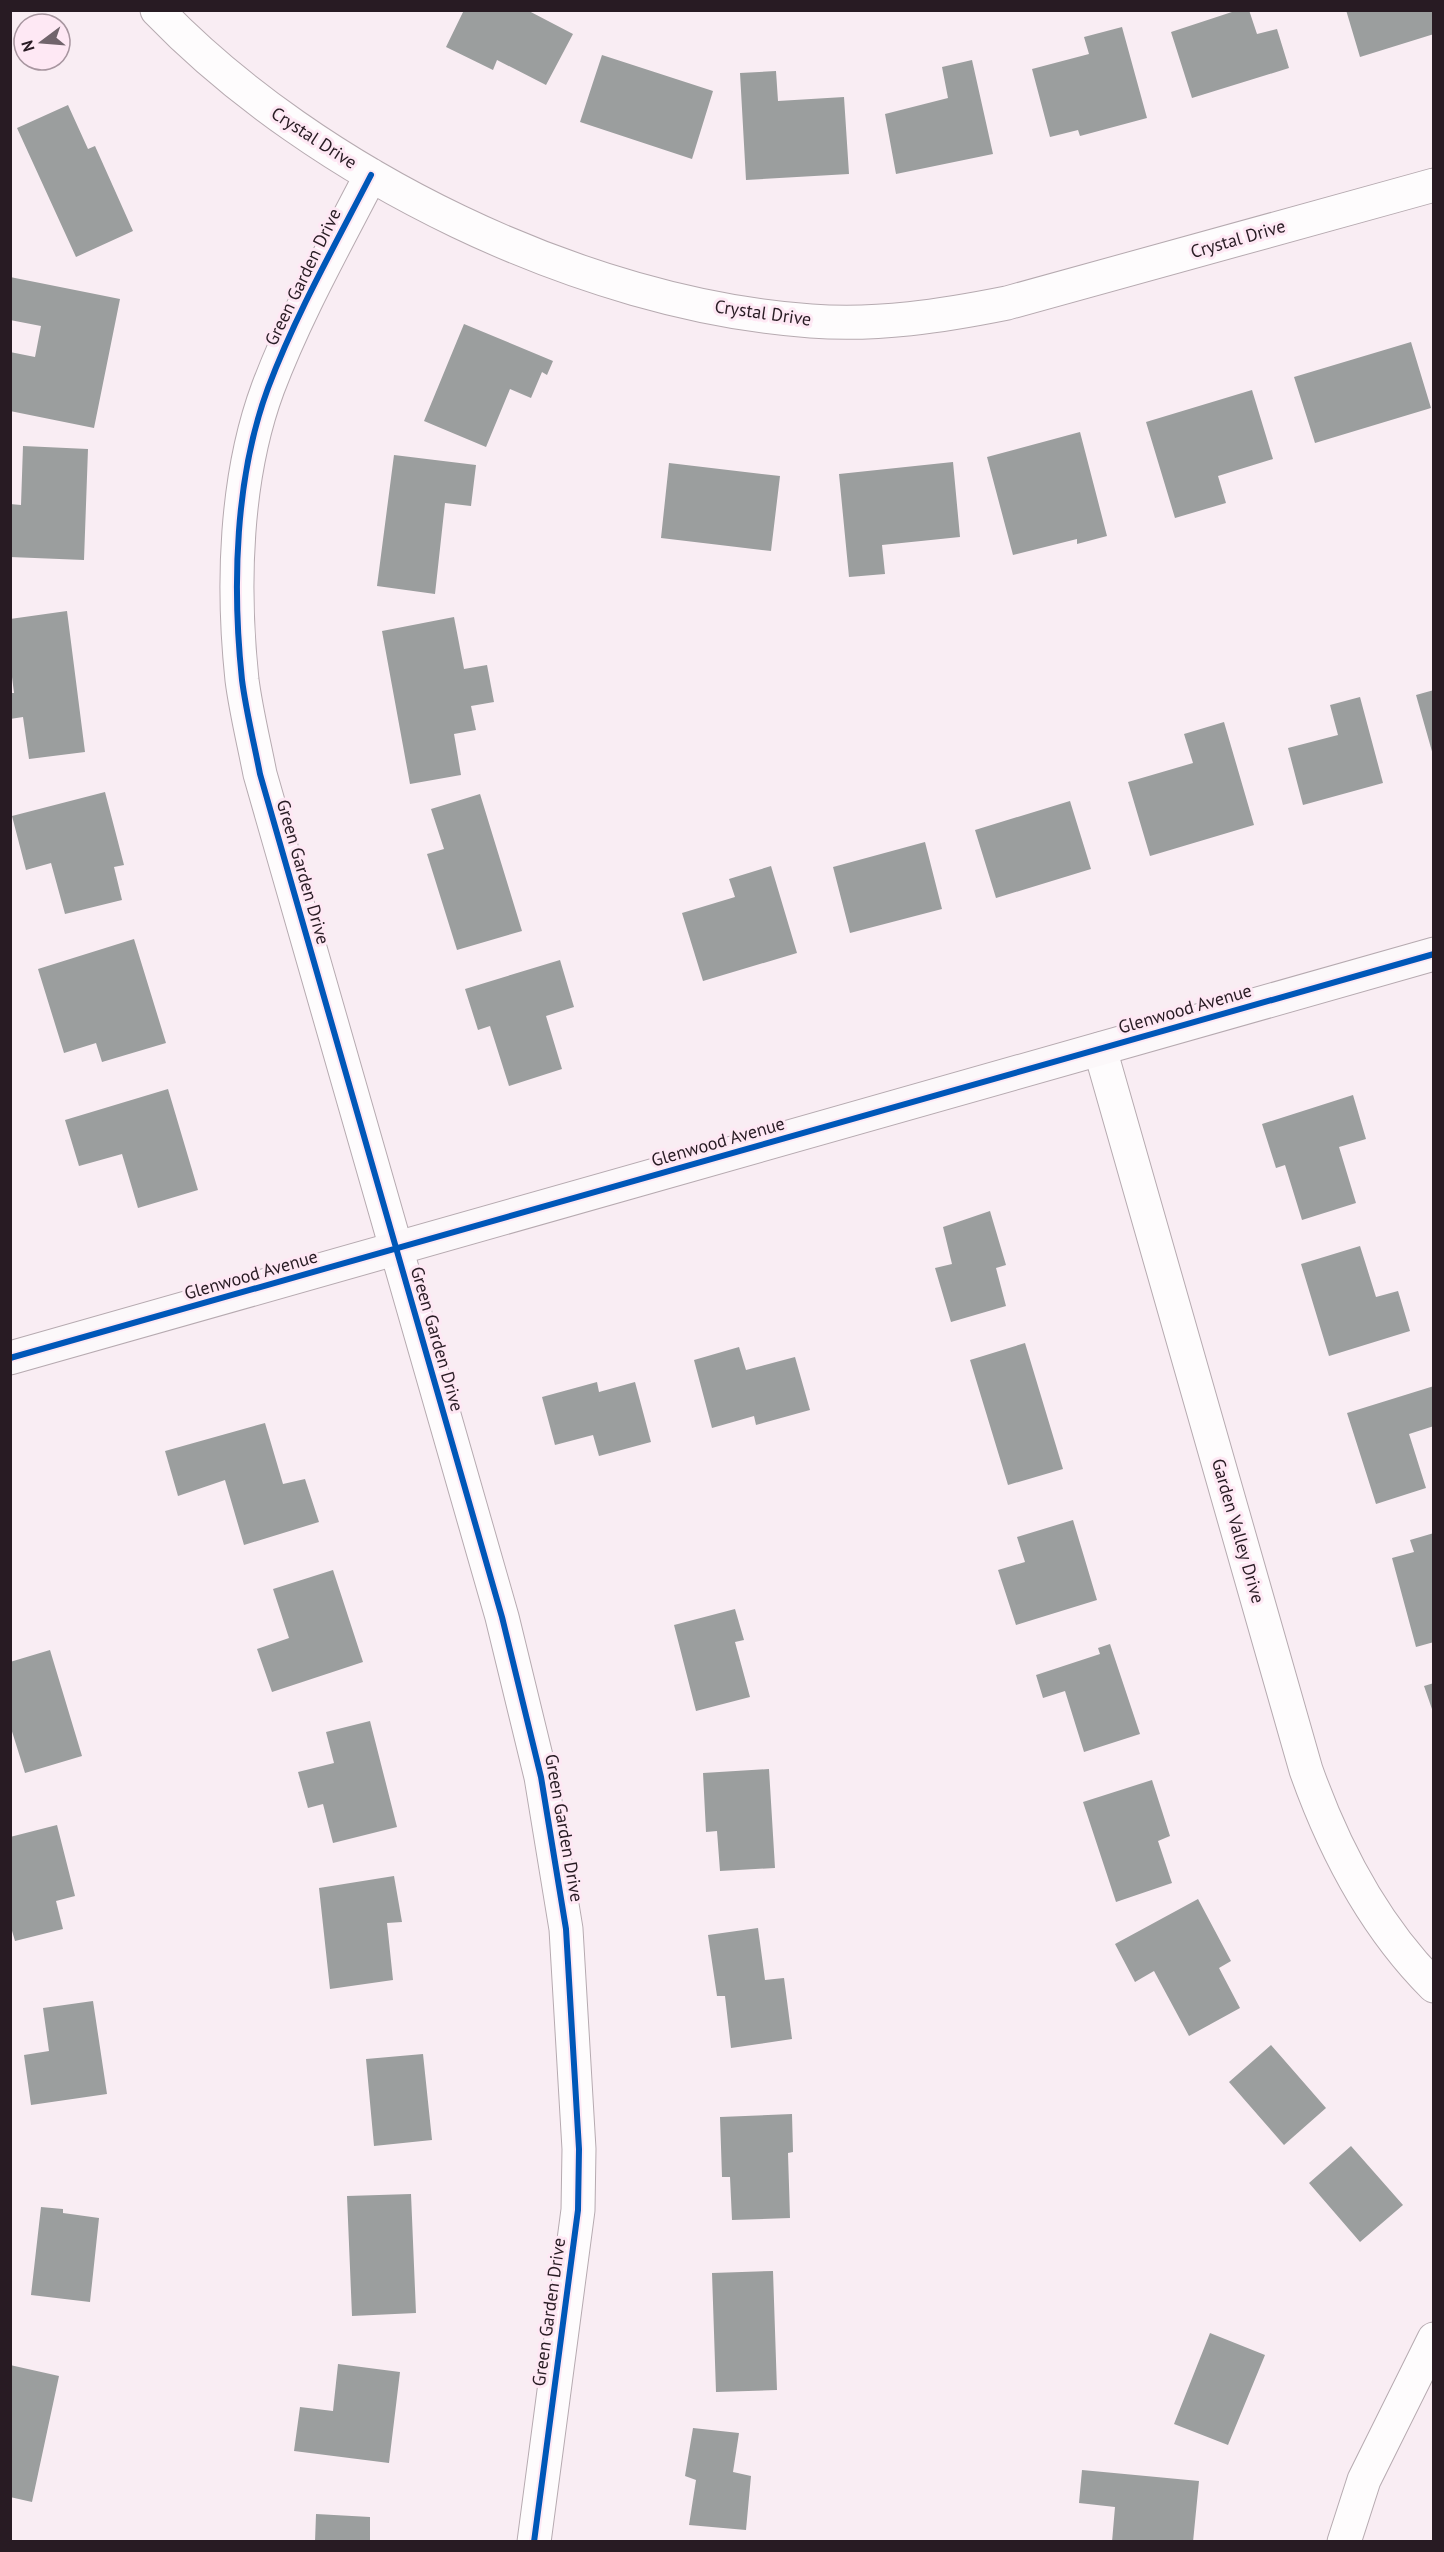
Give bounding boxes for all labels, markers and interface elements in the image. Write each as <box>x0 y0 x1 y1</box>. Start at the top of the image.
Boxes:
north arrow <box>12 12 72 72</box>
text: N <box>17 38 39 54</box>
street label: Crystal Drive <box>267 101 361 174</box>
street label: Green Garden Drive <box>259 204 346 349</box>
street label: Crystal Drive <box>1188 214 1288 263</box>
street label: Crystal Drive <box>713 294 813 331</box>
street label: Green Garden Drive <box>272 797 335 947</box>
street label: Glenwood Avenue <box>1116 978 1254 1039</box>
street label: Glenwood Avenue <box>649 1111 787 1172</box>
street label: Glenwood Avenue <box>182 1244 320 1305</box>
street label: Green Garden Drive <box>406 1264 469 1414</box>
street label: Garden Valley Drive <box>1207 1456 1270 1606</box>
street label: Green Garden Drive <box>540 1752 589 1904</box>
street label: Green Garden Drive <box>527 2236 570 2388</box>

